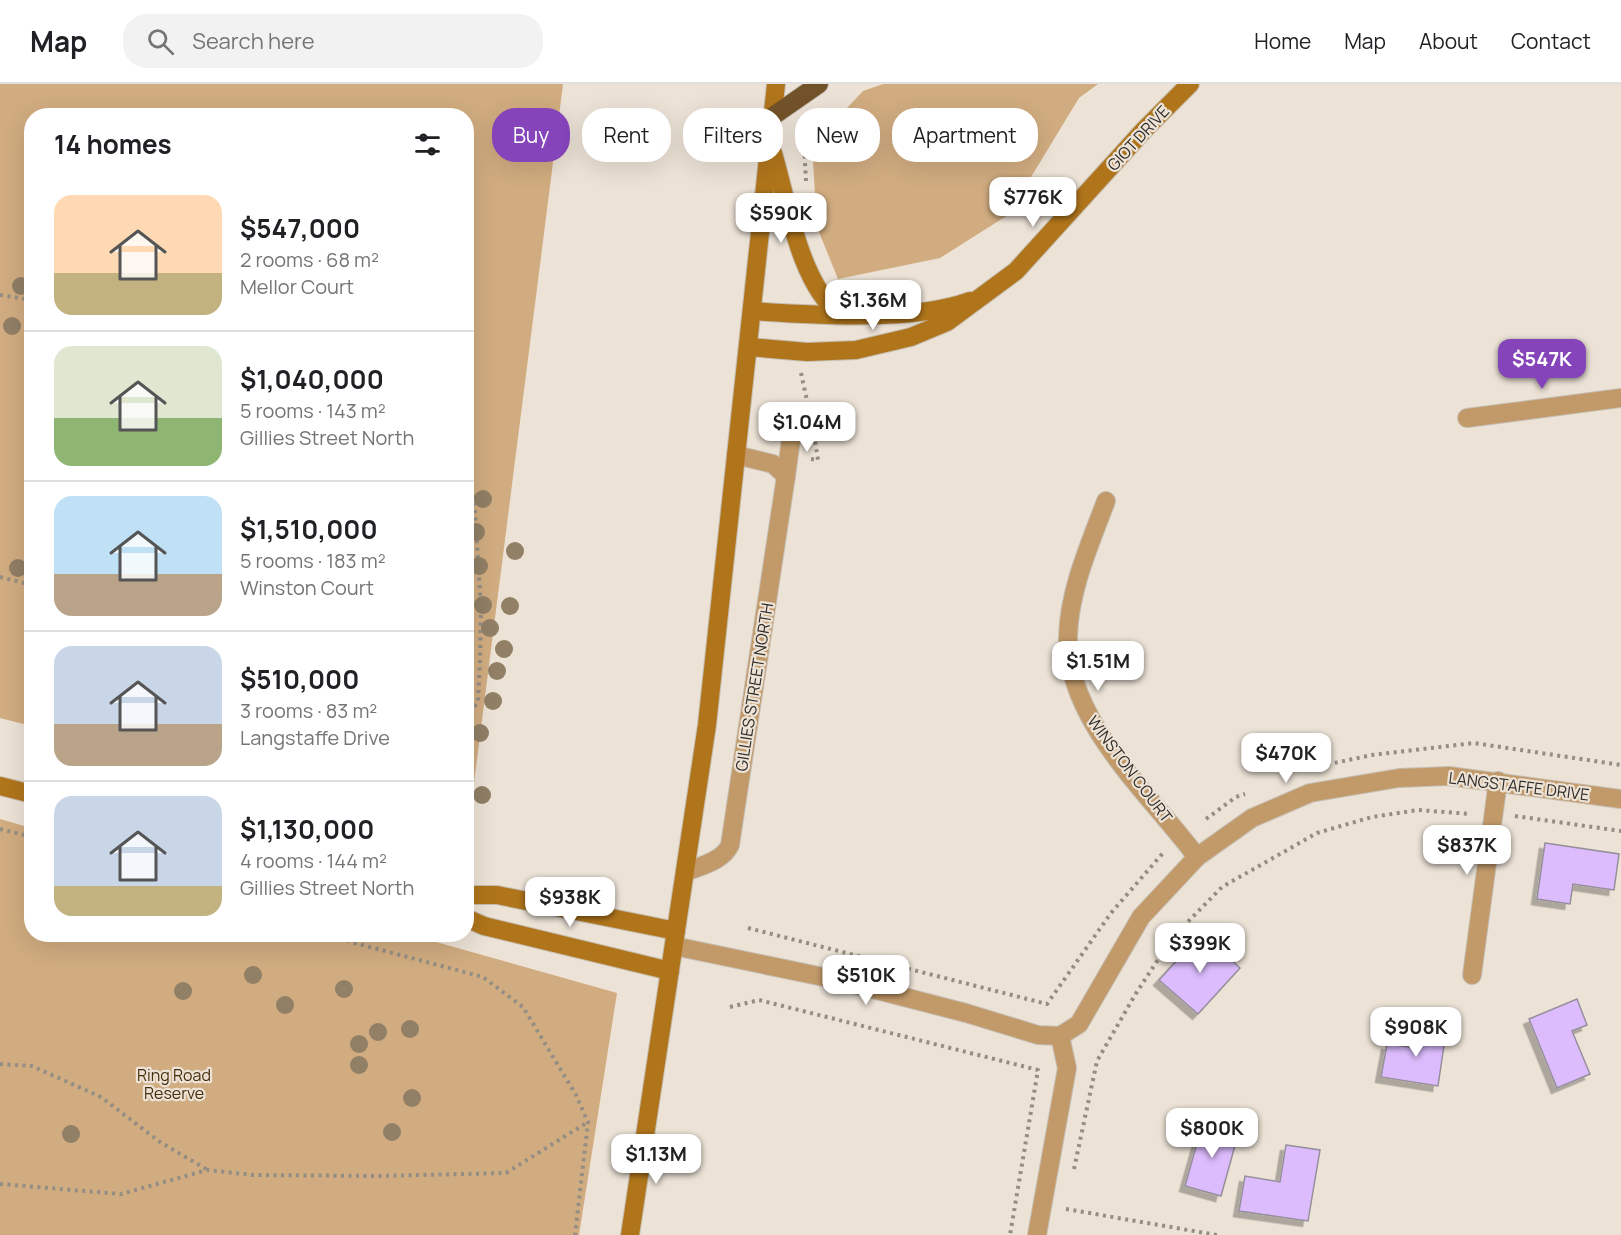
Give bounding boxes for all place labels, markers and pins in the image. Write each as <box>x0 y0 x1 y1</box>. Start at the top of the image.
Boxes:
pin: $776K <box>991 177 1075 228</box>
pin: $590K <box>739 193 823 244</box>
pin: $1.36M <box>824 280 922 331</box>
pin: $547K <box>1500 339 1584 390</box>
pin: $1.04M <box>758 402 856 453</box>
pin: $1.51M <box>1049 641 1147 692</box>
pin: $470K <box>1244 733 1328 784</box>
pin: $837K <box>1425 825 1509 876</box>
pin: $938K <box>528 877 612 928</box>
pin: $399K <box>1158 923 1242 974</box>
pin: $510K <box>824 955 908 1006</box>
pin: $908K <box>1374 1007 1458 1058</box>
pin: $800K <box>1170 1108 1254 1159</box>
pin: $1.13M <box>607 1134 705 1185</box>

